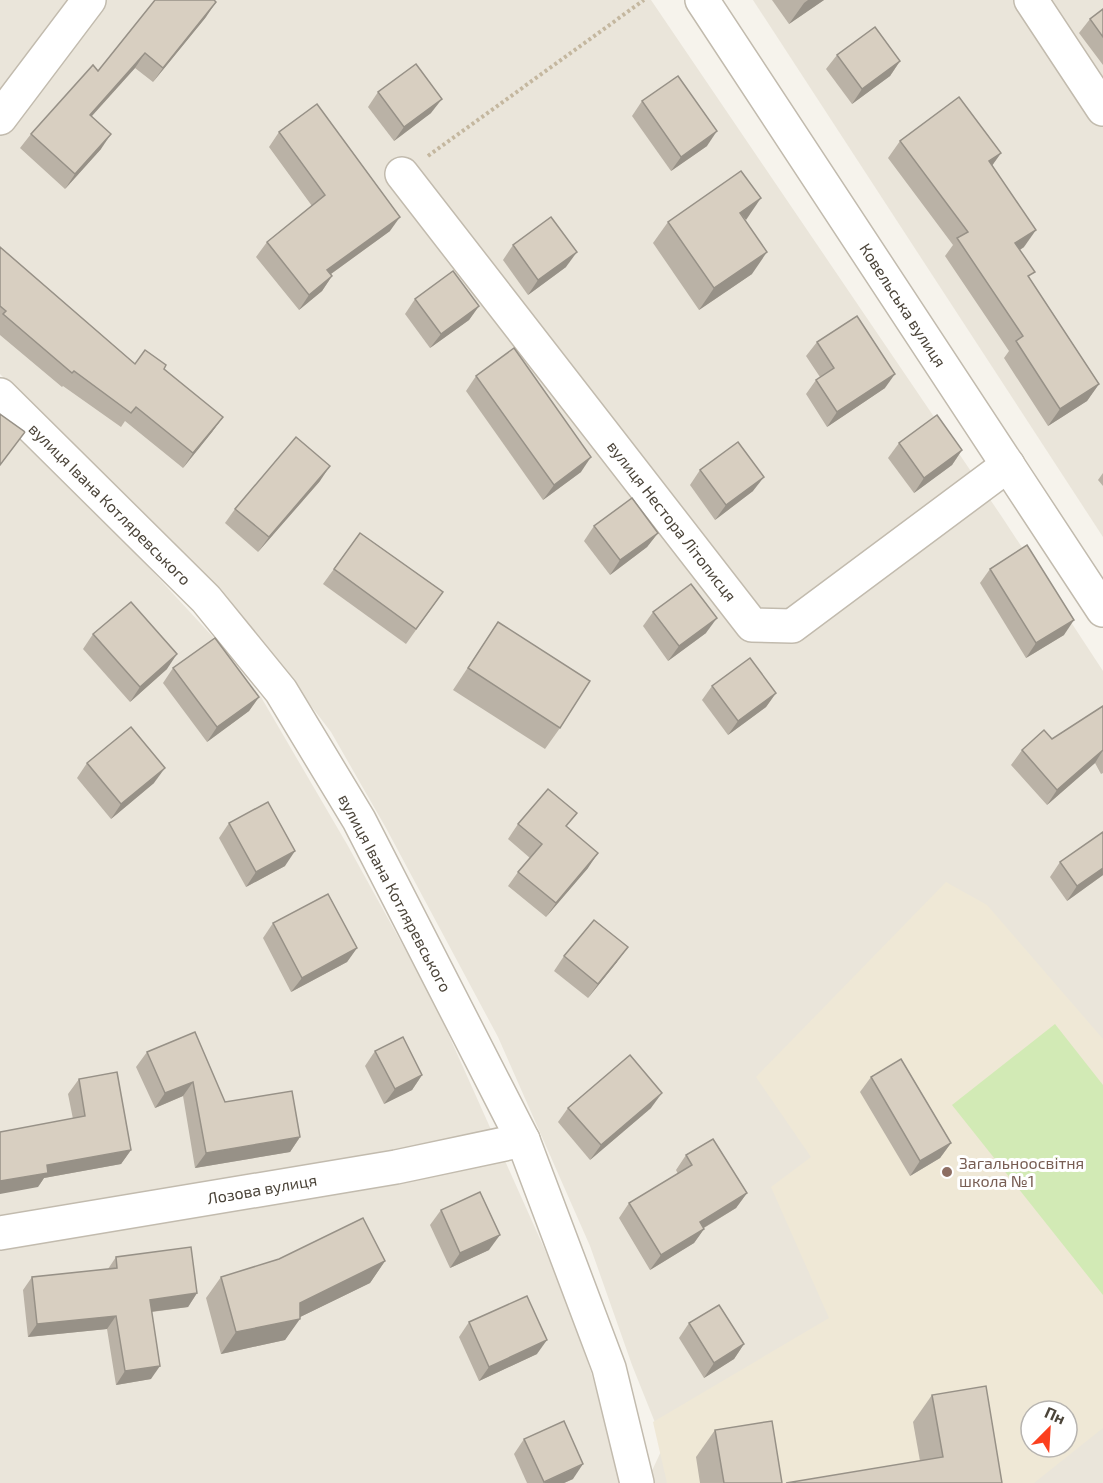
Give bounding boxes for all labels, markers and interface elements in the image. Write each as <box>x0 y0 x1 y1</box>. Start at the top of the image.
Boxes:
street label: Ковельська вулиця <box>855 239 951 371</box>
street label: вулиця Івана Котляревського <box>25 419 195 589</box>
street label: вулиця Нестора Літописця <box>603 437 741 605</box>
street label: вулиця Івана Котляревського <box>334 791 456 995</box>
place label: Загальноосвітня школа №1 <box>959 1153 1084 1190</box>
marker: Загальноосвітня школа №1 <box>940 1165 954 1179</box>
street label: Лозова вулиця <box>206 1170 318 1208</box>
north arrow <box>1019 1399 1079 1459</box>
text: Пн <box>1042 1402 1069 1428</box>

